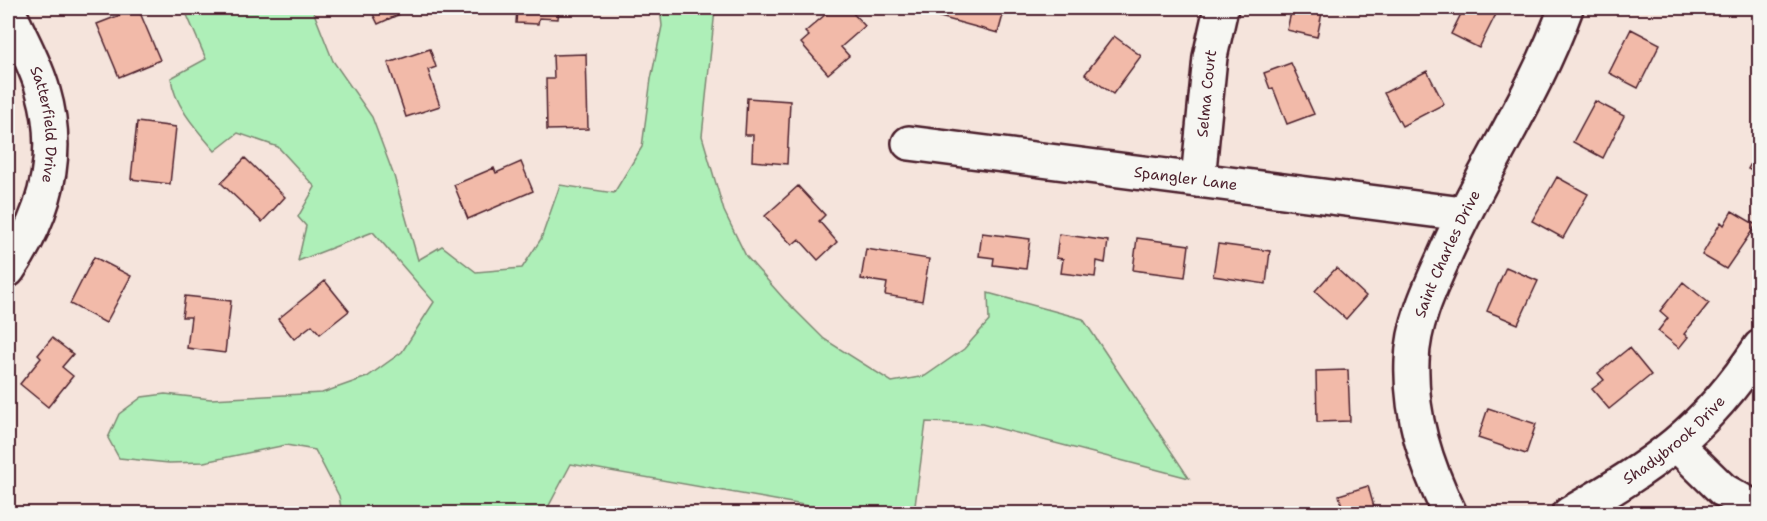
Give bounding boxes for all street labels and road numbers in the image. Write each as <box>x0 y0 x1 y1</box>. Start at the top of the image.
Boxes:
street label: Selma Court <box>1192 48 1221 138</box>
street label: Satterfield Drive <box>25 63 61 185</box>
street label: Spangler Lane <box>1133 162 1239 195</box>
street label: Saint Charles Drive <box>1410 186 1485 320</box>
street label: Shadybrook Drive <box>1619 391 1730 489</box>

